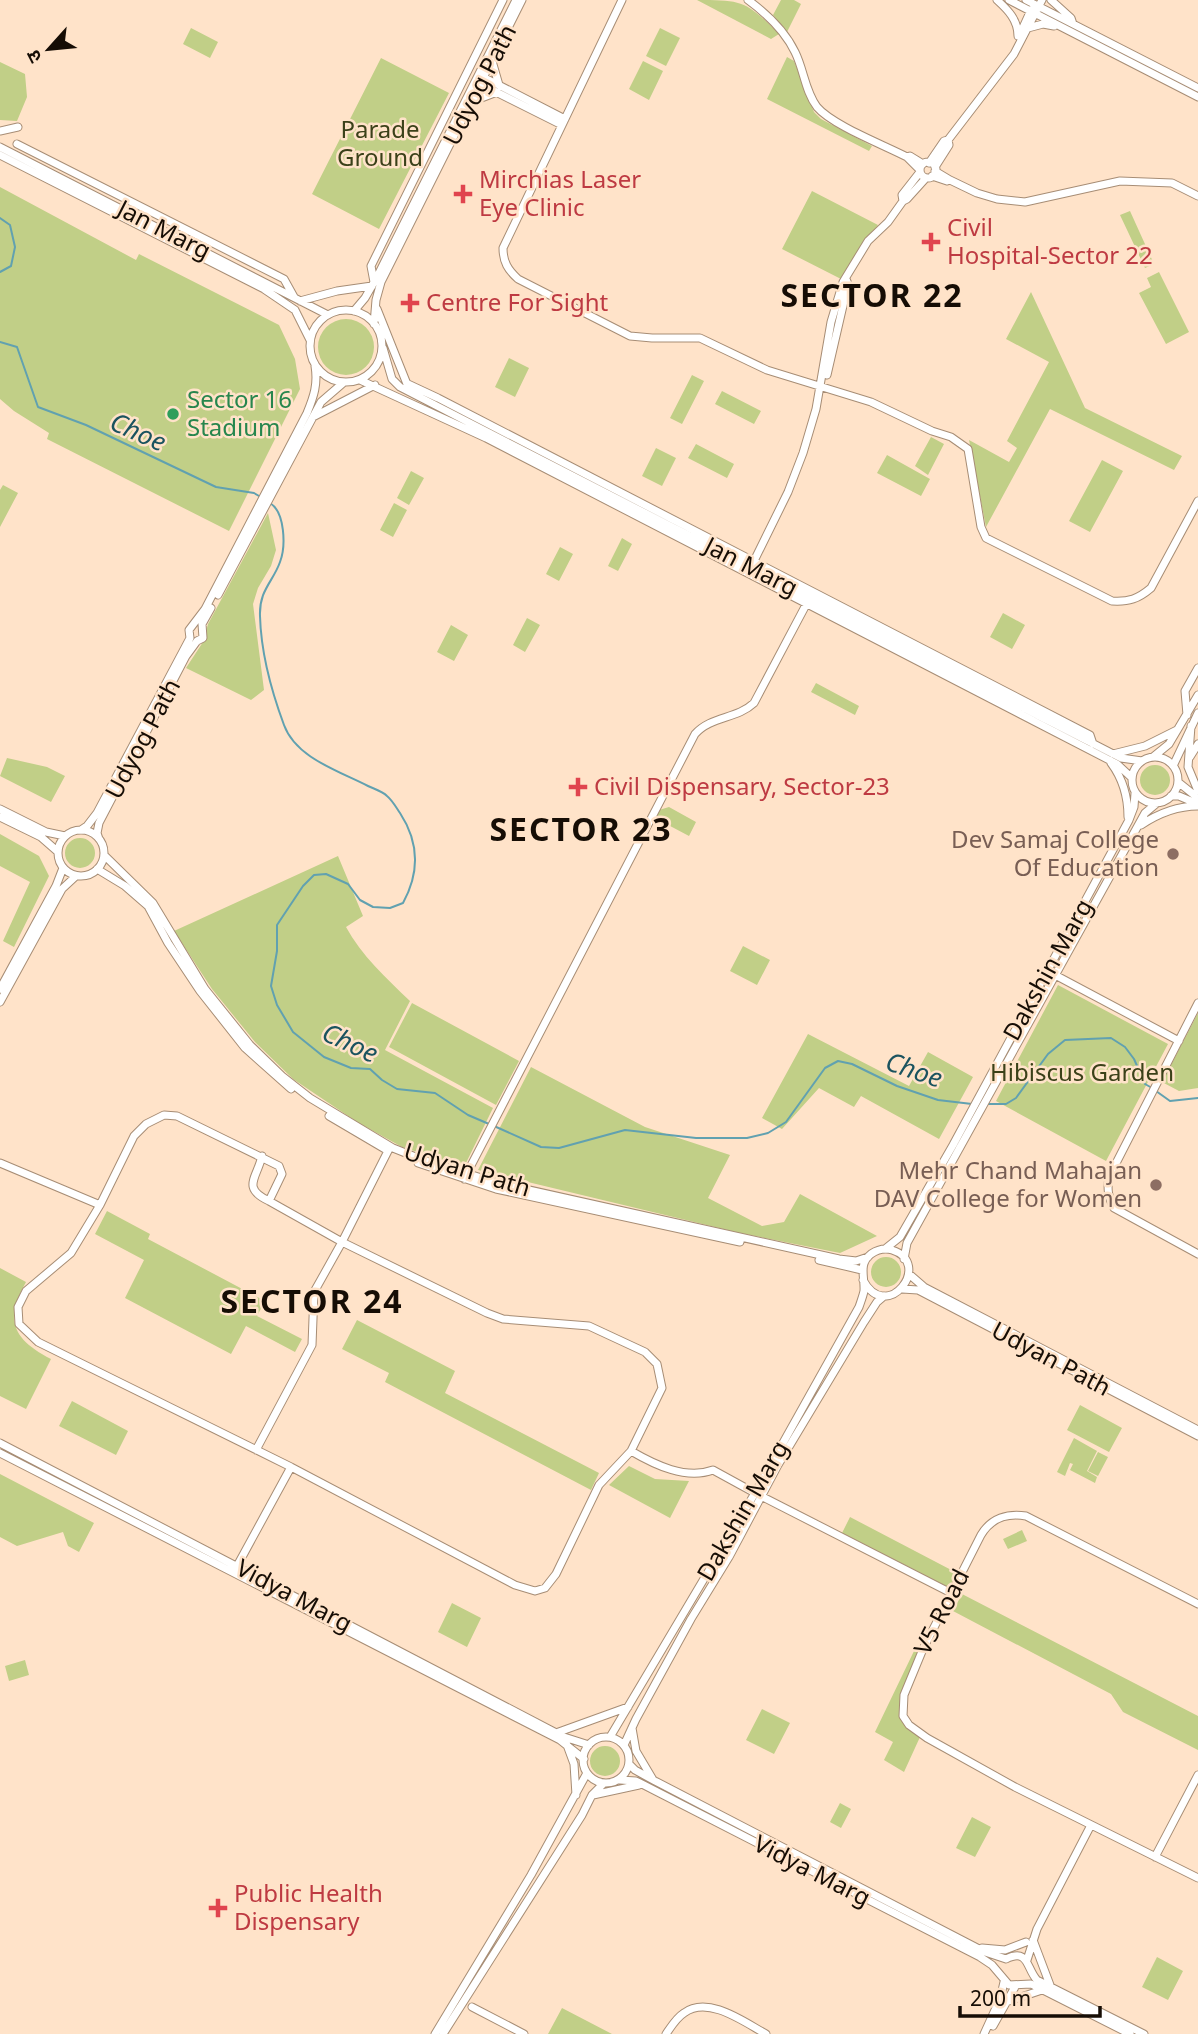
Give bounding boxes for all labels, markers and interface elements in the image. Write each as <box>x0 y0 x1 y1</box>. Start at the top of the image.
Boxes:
north arrow <box>14 14 84 84</box>
street label: Udyog Path <box>434 18 523 150</box>
text: उ <box>19 45 48 68</box>
park label: Parade Ground <box>337 112 423 173</box>
place label: Mirchias Laser Eye Clinic <box>479 162 641 223</box>
marker: Mirchias Laser Eye Clinic <box>453 184 473 204</box>
street label: Jan Marg <box>111 190 217 266</box>
place label: Civil Hospital-Sector 22 <box>947 210 1153 271</box>
marker: Civil Hospital-Sector 22 <box>921 232 941 252</box>
district label: SECTOR 22 <box>780 273 964 316</box>
place label: Centre For Sight <box>426 285 608 318</box>
marker: Centre For Sight <box>400 293 420 313</box>
place label: Sector 16 Stadium <box>187 382 292 443</box>
water label: Choe <box>105 403 172 459</box>
marker: Sector 16 Stadium <box>165 406 181 422</box>
street label: Jan Marg <box>698 527 804 603</box>
street label: Udyog Path <box>96 672 187 804</box>
place label: Civil Dispensary, Sector-23 <box>594 769 890 802</box>
marker: Civil Dispensary, Sector-23 <box>568 777 588 797</box>
district label: SECTOR 23 <box>489 807 673 850</box>
place label: Dev Samaj College Of Education <box>951 822 1159 883</box>
marker: Dev Samaj College Of Education <box>1165 846 1181 862</box>
street label: Dakshin Marg <box>994 893 1099 1046</box>
water label: Choe <box>317 1014 384 1071</box>
water label: Choe <box>881 1043 948 1096</box>
park label: Hibiscus Garden <box>990 1055 1174 1088</box>
street label: Udyan Path <box>400 1134 535 1203</box>
place label: Mehr Chand Mahajan DAV College for Women <box>874 1153 1142 1214</box>
marker: Mehr Chand Mahajan DAV College for Women <box>1148 1177 1164 1193</box>
district label: SECTOR 24 <box>220 1279 404 1322</box>
street label: Udyan Path <box>986 1312 1117 1403</box>
street label: Dakshin Marg <box>688 1434 795 1587</box>
street label: Vidya Marg <box>231 1550 359 1639</box>
street label: V5 Road <box>905 1563 976 1660</box>
street label: Vidya Marg <box>749 1826 877 1913</box>
place label: Public Health Dispensary <box>234 1876 383 1937</box>
marker: Public Health Dispensary <box>208 1898 228 1918</box>
scale bar <box>960 1974 1100 2018</box>
text: 200 m <box>970 1984 1031 2012</box>

